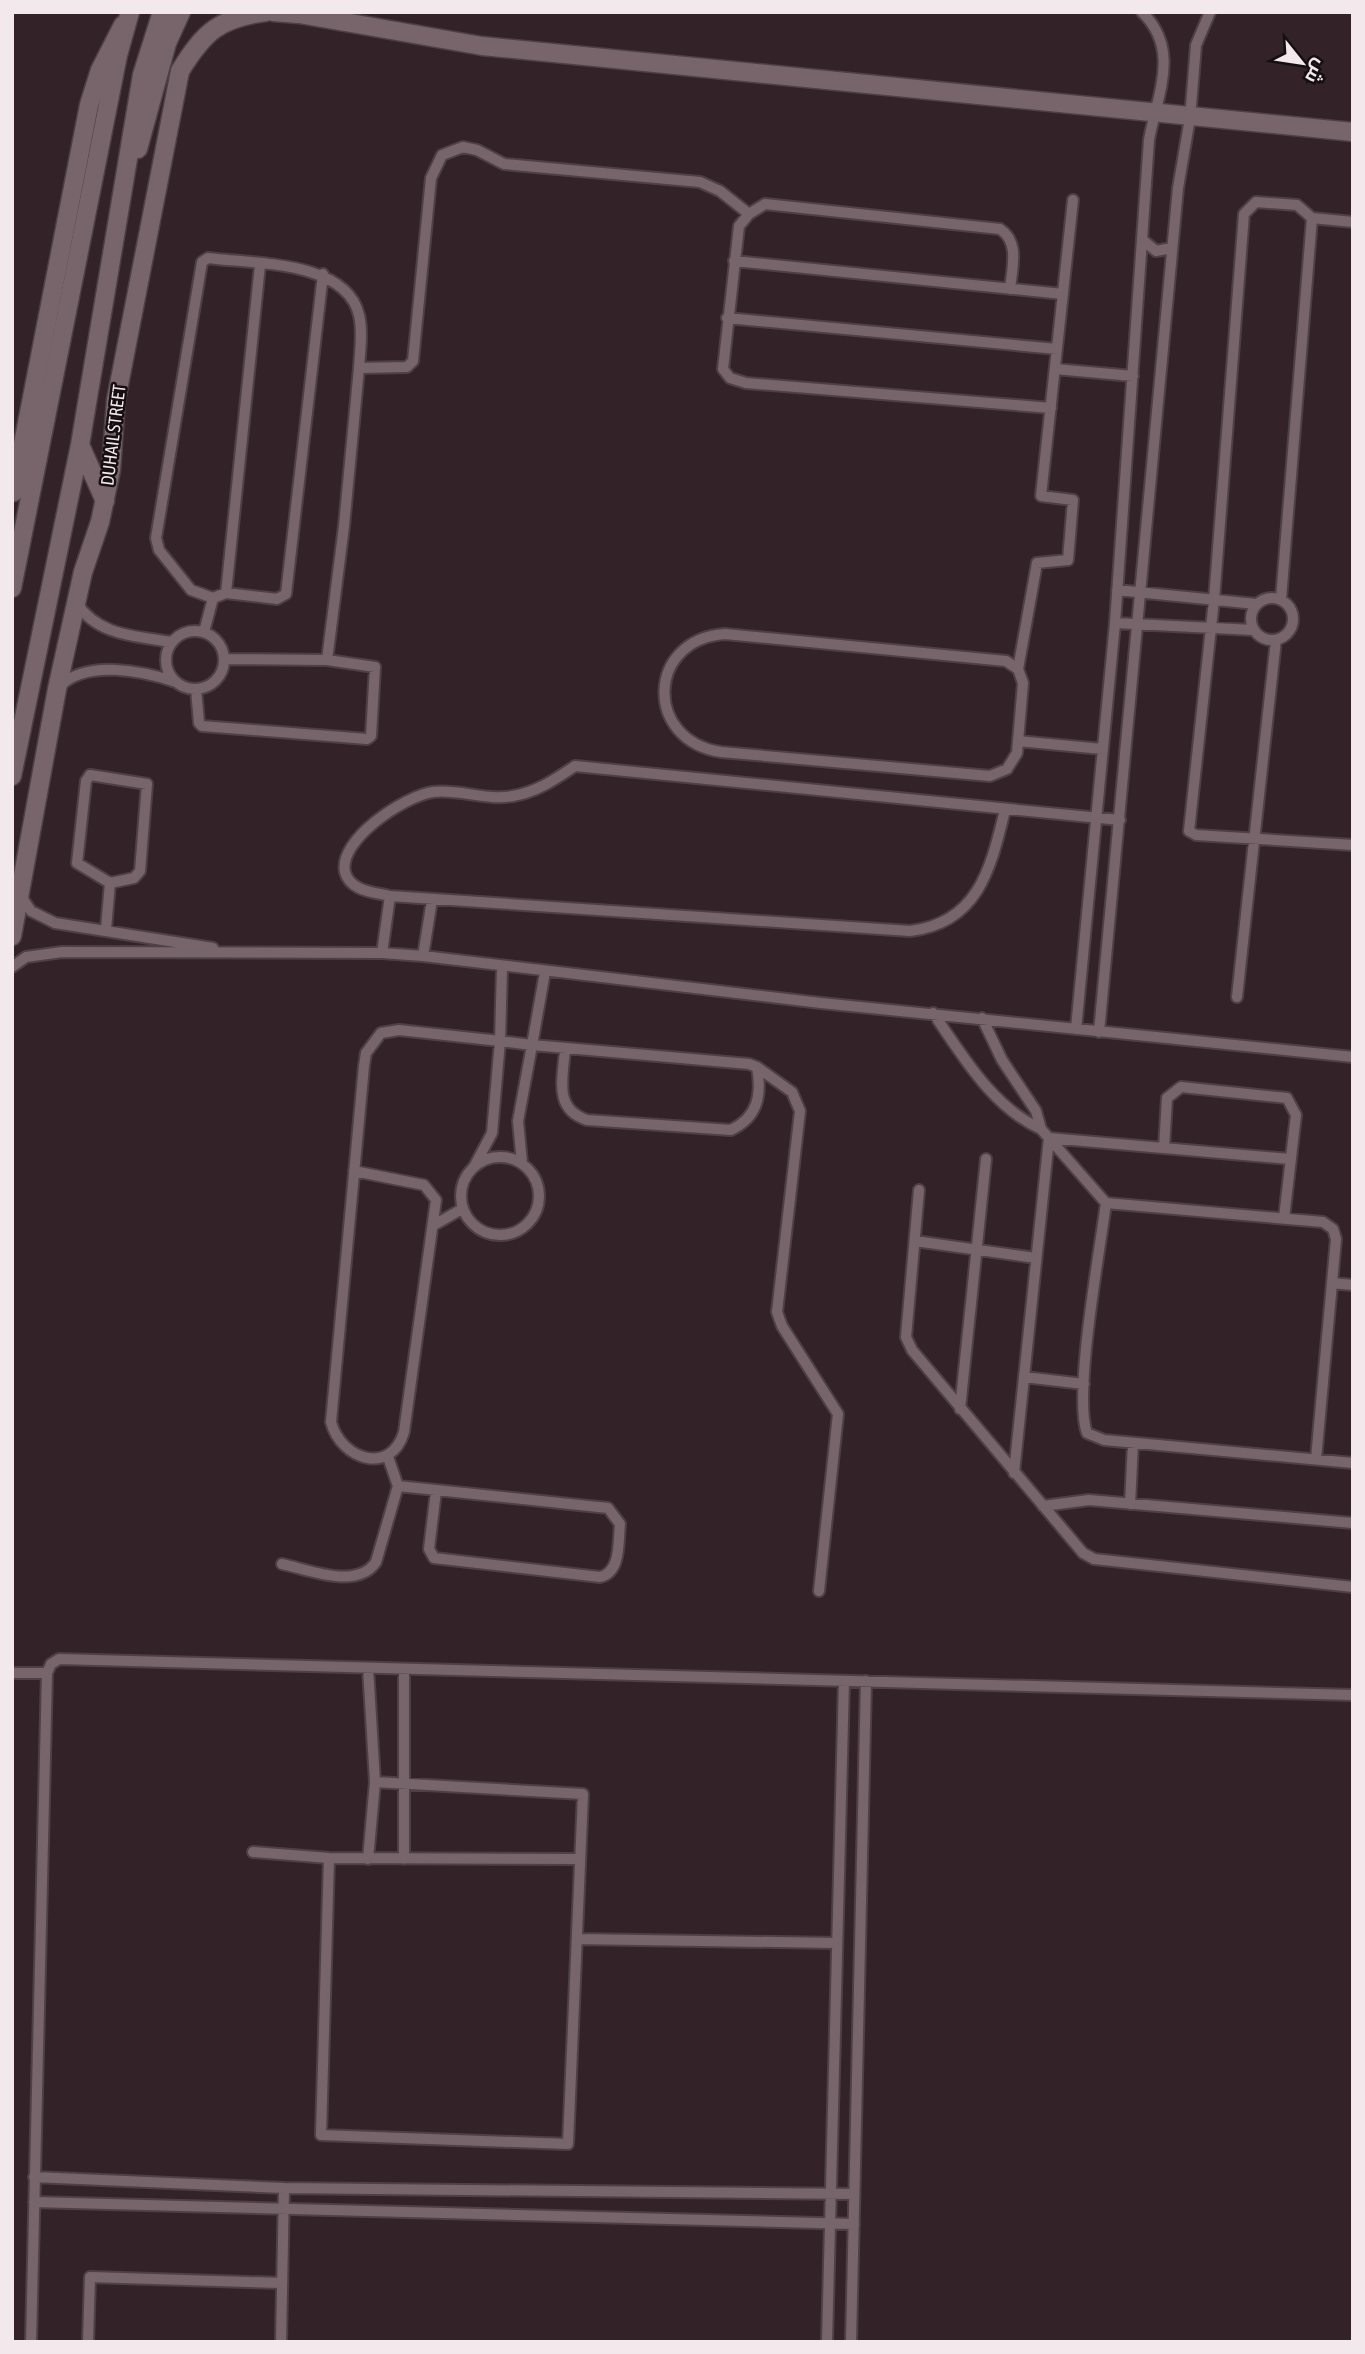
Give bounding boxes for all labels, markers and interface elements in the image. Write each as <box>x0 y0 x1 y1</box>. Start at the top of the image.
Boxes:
north arrow <box>1267 28 1337 98</box>
text: ش <box>1300 55 1332 88</box>
street label: DUHAIL STREET <box>96 383 130 487</box>

